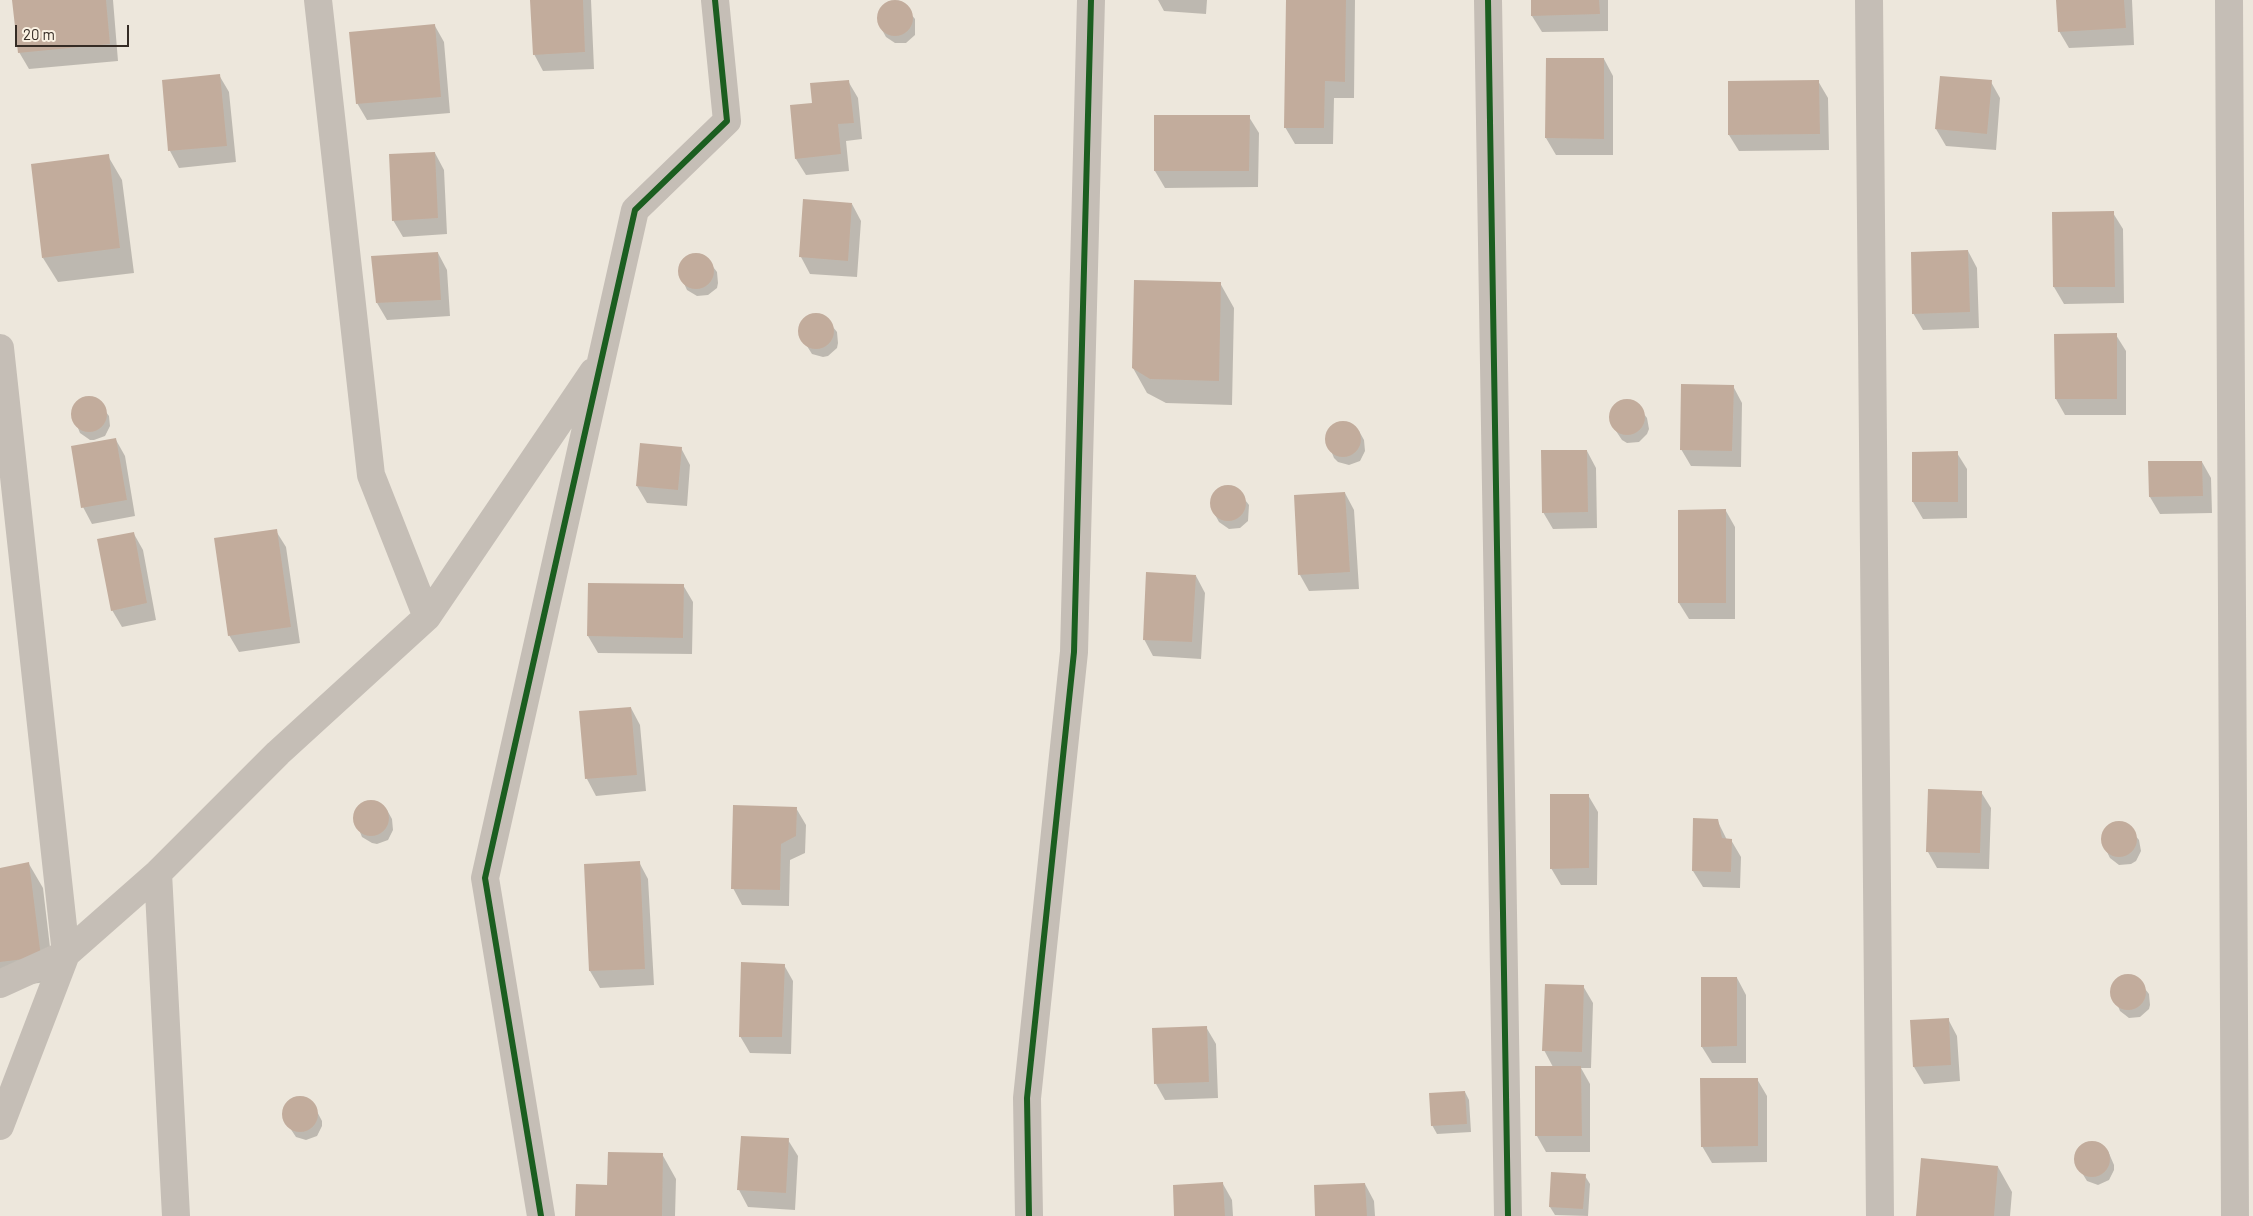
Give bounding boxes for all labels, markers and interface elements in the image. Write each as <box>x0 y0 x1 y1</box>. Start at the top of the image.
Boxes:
scale bar <box>18 15 131 47</box>
text: 20 m <box>23 25 55 43</box>

